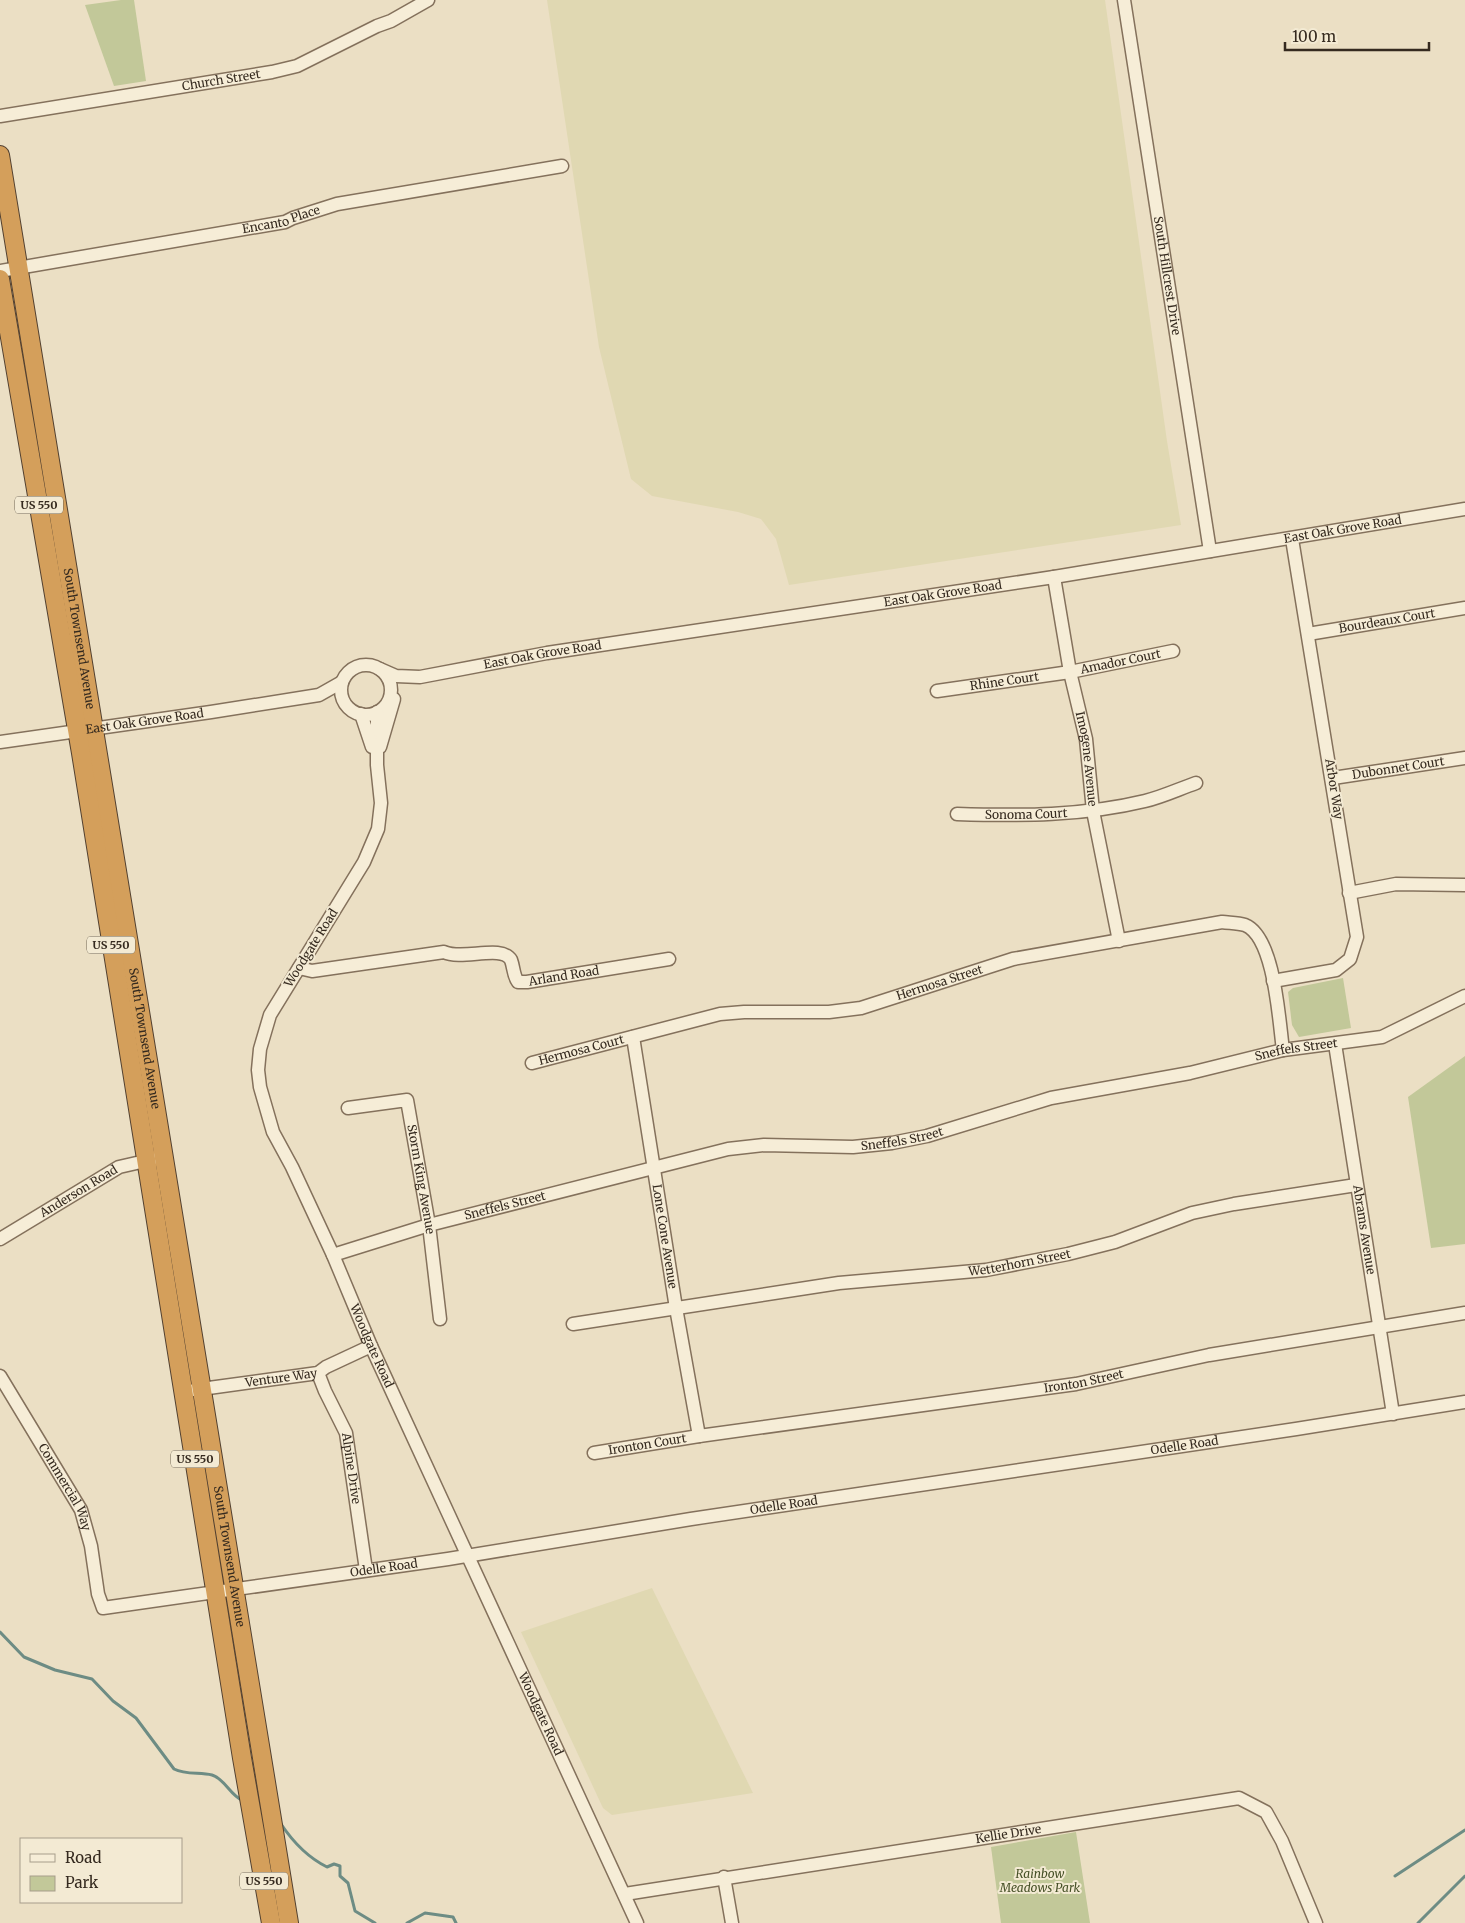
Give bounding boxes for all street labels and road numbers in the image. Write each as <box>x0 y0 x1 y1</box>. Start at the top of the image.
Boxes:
street label: Church Street <box>181 66 262 93</box>
street label: Encanto Place <box>241 202 322 236</box>
street label: South Hillcrest Drive <box>1151 215 1184 336</box>
road number: US 550 <box>15 496 63 514</box>
street label: East Oak Grove Road <box>1283 512 1403 546</box>
street label: South Townsend Avenue <box>61 567 98 710</box>
street label: East Oak Grove Road <box>883 577 1003 609</box>
street label: Bourdeaux Court <box>1338 605 1436 636</box>
street label: East Oak Grove Road <box>482 637 602 672</box>
street label: Amador Court <box>1078 646 1162 677</box>
street label: Rhine Court <box>969 669 1040 693</box>
street label: East Oak Grove Road <box>84 705 204 737</box>
street label: Imogene Avenue <box>1073 710 1101 807</box>
street label: Dubonnet Court <box>1351 753 1446 782</box>
street label: Arbor Way <box>1322 757 1347 820</box>
street label: Sonoma Court <box>985 805 1068 822</box>
street label: Woodgate Road <box>280 906 341 991</box>
road number: US 550 <box>87 936 135 954</box>
street label: Hermosa Street <box>894 961 985 1003</box>
street label: Arland Road <box>527 962 600 989</box>
street label: South Townsend Avenue <box>126 967 164 1110</box>
street label: Hermosa Court <box>537 1031 626 1068</box>
street label: Sneffels Street <box>1253 1035 1339 1064</box>
street label: Storm King Avenue <box>404 1123 438 1235</box>
street label: Sneffels Street <box>860 1123 945 1153</box>
street label: Anderson Road <box>36 1162 120 1221</box>
street label: Lone Cone Avenue <box>649 1183 681 1290</box>
street label: Abrams Avenue <box>1350 1183 1379 1275</box>
street label: Sneffels Street <box>463 1188 547 1223</box>
street label: Wetterhorn Street <box>967 1246 1073 1279</box>
street label: Woodgate Road <box>347 1301 397 1390</box>
street label: Venture Way <box>243 1365 318 1390</box>
street label: Ironton Street <box>1043 1366 1125 1395</box>
street label: Ironton Court <box>607 1430 688 1458</box>
street label: Alpine Drive <box>339 1431 364 1505</box>
street label: Odelle Road <box>1150 1433 1219 1458</box>
street label: Commercial Way <box>36 1441 94 1532</box>
road number: US 550 <box>171 1450 219 1468</box>
street label: South Townsend Avenue <box>211 1485 248 1628</box>
street label: Odelle Road <box>749 1492 819 1517</box>
street label: Odelle Road <box>349 1555 419 1580</box>
street label: Woodgate Road <box>515 1669 567 1758</box>
street label: Kellie Drive <box>974 1821 1042 1846</box>
road number: US 550 <box>240 1872 288 1890</box>

